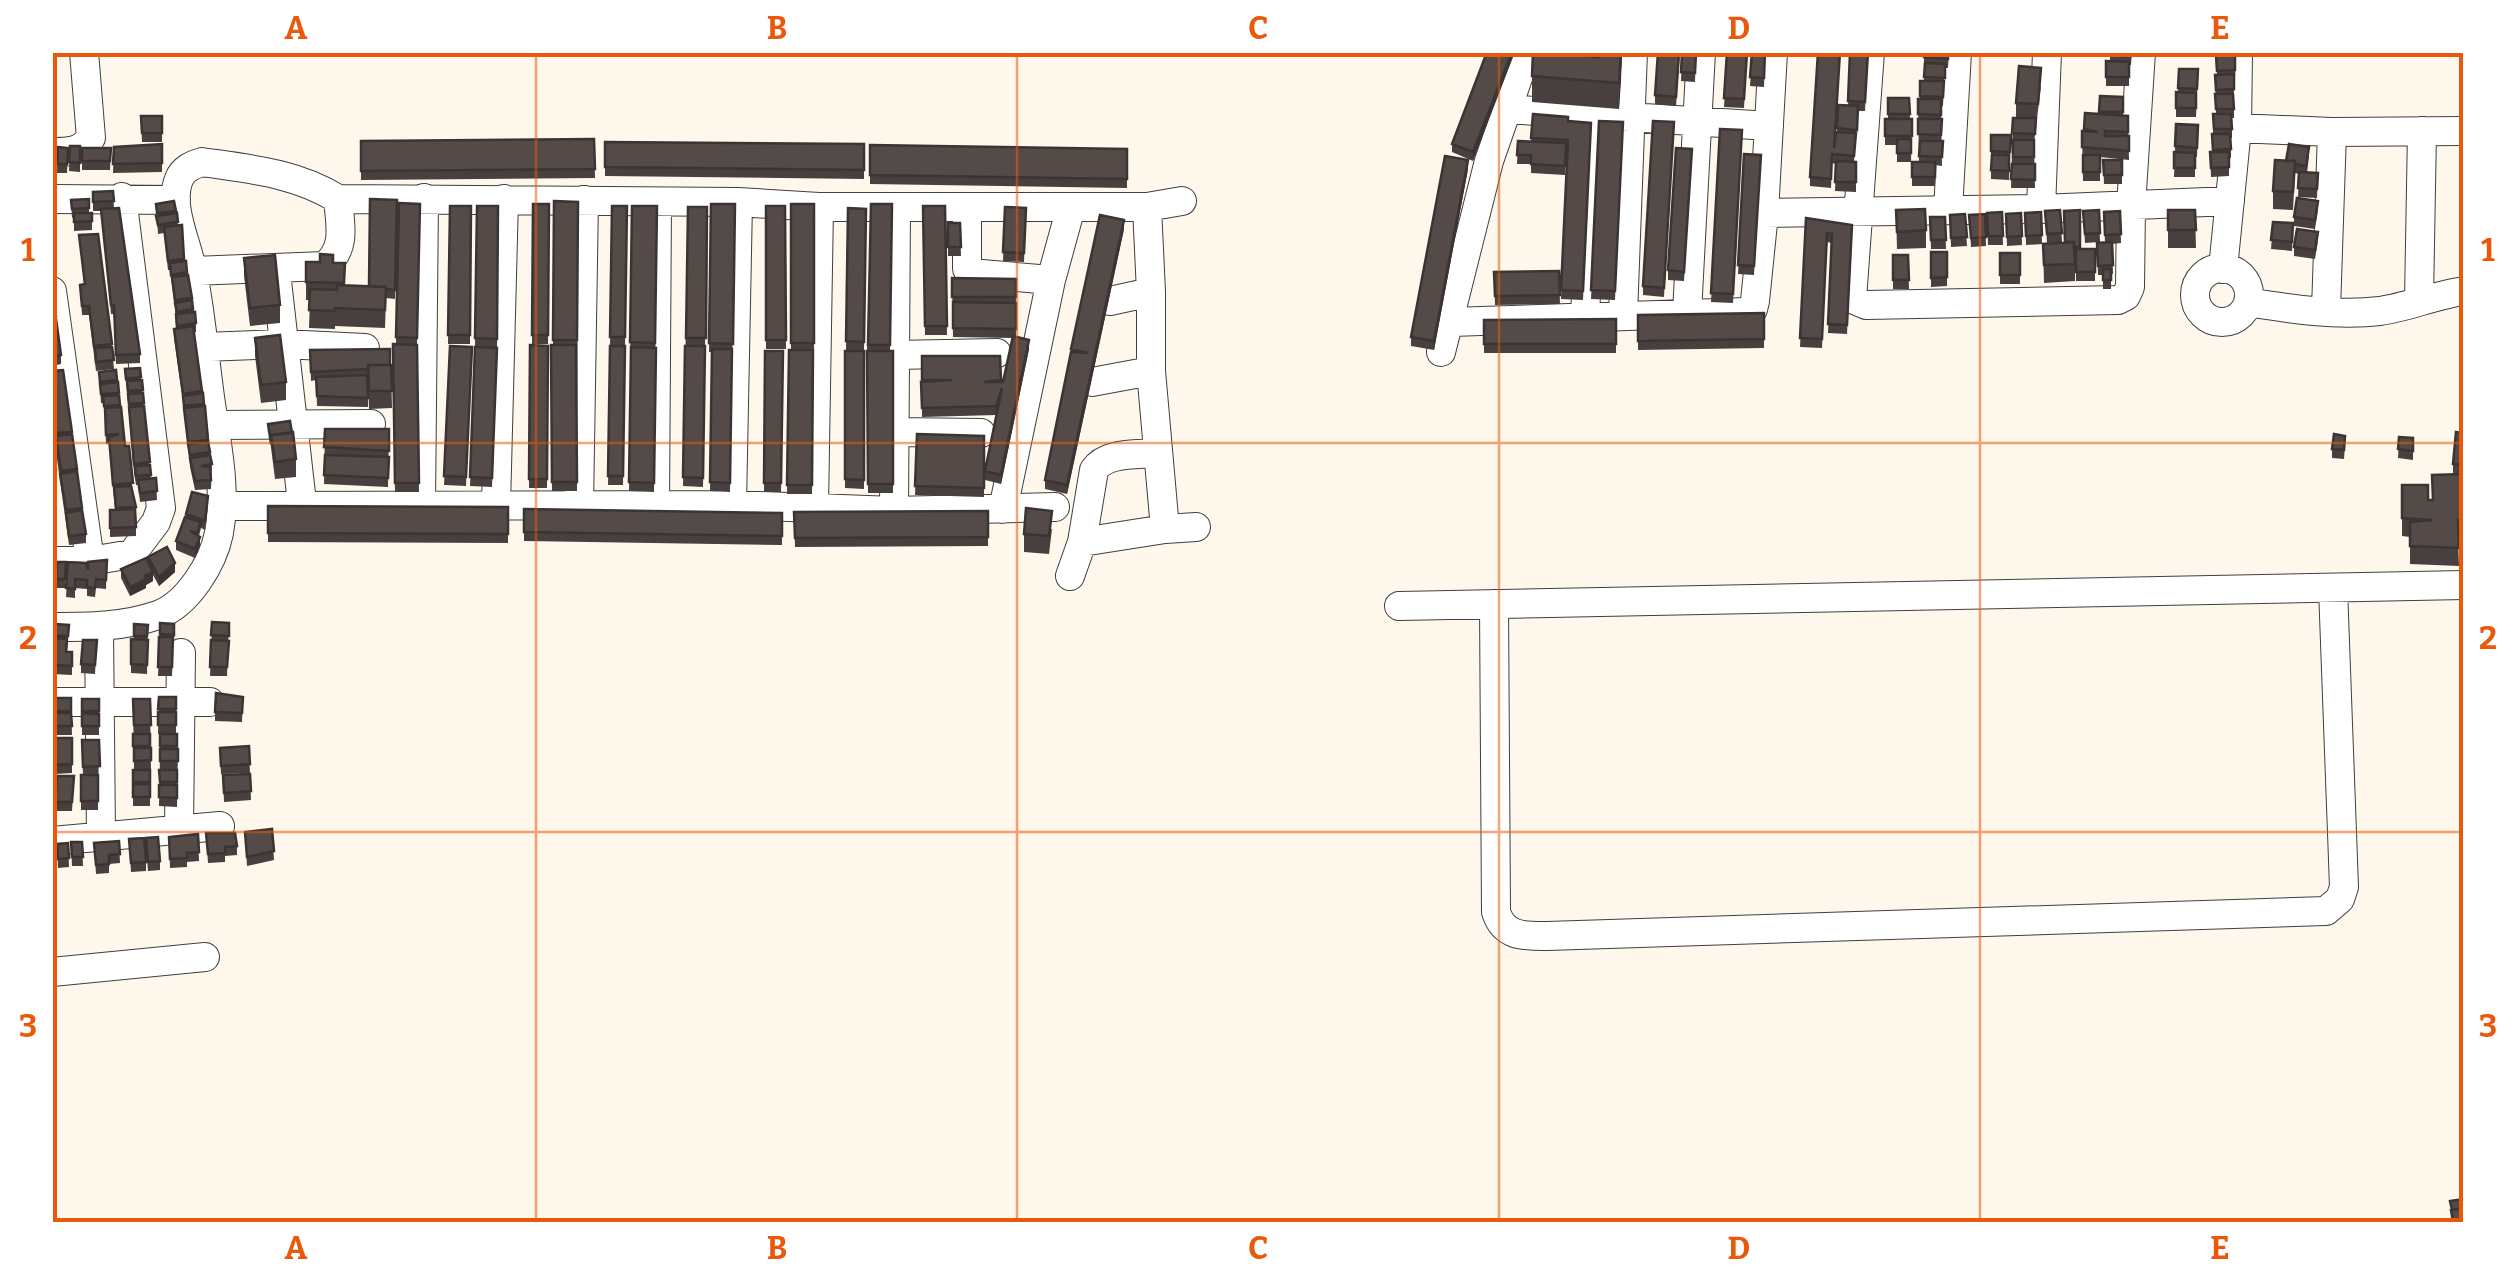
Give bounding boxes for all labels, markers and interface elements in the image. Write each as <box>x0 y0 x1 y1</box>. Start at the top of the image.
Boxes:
text: A <box>285 9 308 47</box>
text: B <box>767 9 787 47</box>
text: C <box>1248 9 1268 47</box>
text: D <box>1728 9 1750 47</box>
text: E <box>2210 9 2230 47</box>
text: 1 <box>21 231 35 269</box>
text: 1 <box>2481 231 2495 269</box>
text: 2 <box>19 619 37 657</box>
text: 2 <box>2479 619 2497 657</box>
text: 3 <box>19 1007 37 1045</box>
text: 3 <box>2479 1007 2497 1045</box>
text: A <box>285 1229 308 1267</box>
text: B <box>767 1229 787 1267</box>
text: C <box>1248 1229 1268 1267</box>
text: D <box>1728 1229 1750 1267</box>
text: E <box>2210 1229 2230 1267</box>

